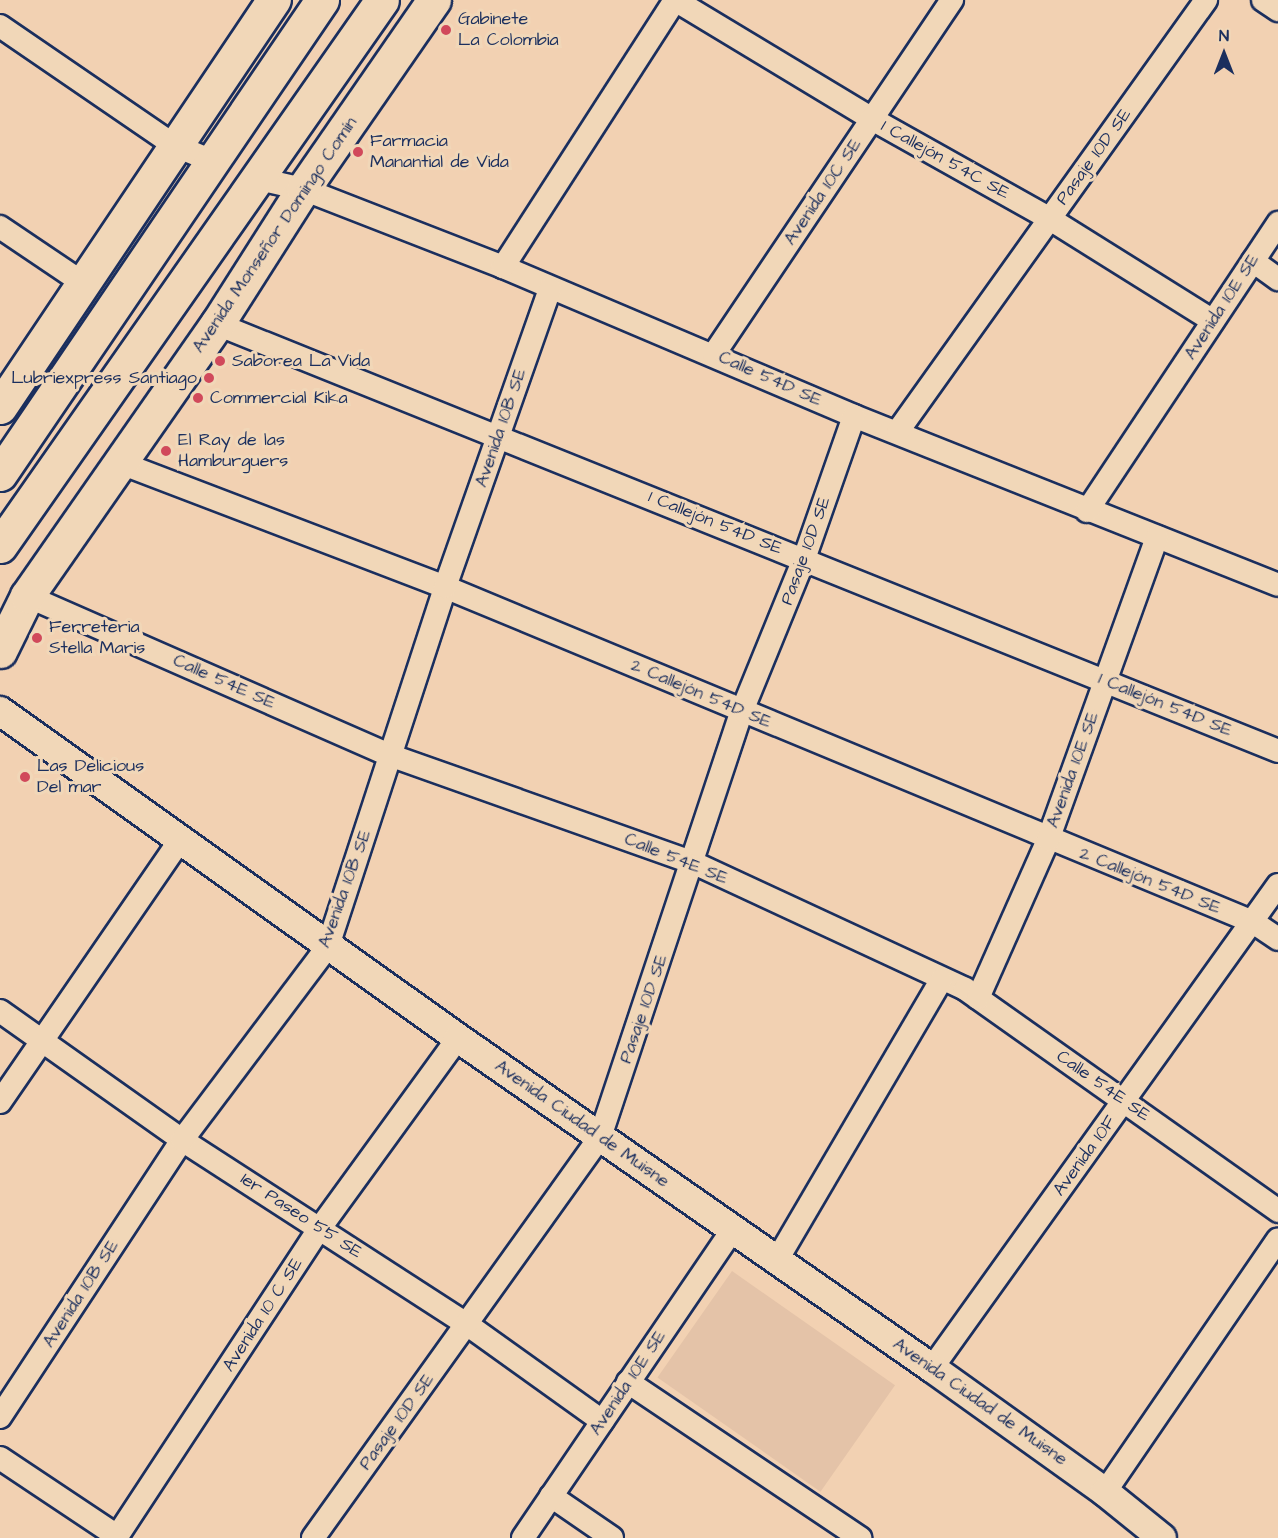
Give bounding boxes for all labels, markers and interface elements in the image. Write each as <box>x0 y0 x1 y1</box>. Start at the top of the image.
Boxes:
place label: Gabinete La Colombia <box>458 9 559 52</box>
marker: Gabinete La Colombia <box>439 23 453 37</box>
north arrow <box>1194 24 1254 84</box>
text: N <box>1219 25 1229 47</box>
street label: Pasaje 10D SE <box>1052 105 1136 209</box>
street label: Avenida Monseñor Domingo Comín <box>188 113 362 357</box>
street label: 1 Callejón 54C SE <box>877 116 1013 204</box>
place label: Farmacia Manantial de Vida <box>370 131 509 174</box>
street label: Avenida 10C SE <box>779 135 867 249</box>
marker: Farmacia Manantial de Vida <box>351 145 365 159</box>
street label: Avenida 10E SE <box>1180 250 1264 364</box>
street label: Calle 54D SE <box>715 347 825 411</box>
place label: Saborea La Vida <box>232 350 370 372</box>
marker: Saborea La Vida <box>213 354 227 368</box>
street label: Avenida 10B SE <box>471 366 531 490</box>
place label: Lubriexpress Santiago <box>11 367 197 389</box>
marker: Lubriexpress Santiago <box>202 371 216 385</box>
place label: Commercial Kika <box>210 387 348 409</box>
marker: Commercial Kika <box>191 391 205 405</box>
place label: El Ray de las Hamburguers <box>178 430 288 472</box>
marker: El Ray de las Hamburguers <box>159 444 173 458</box>
street label: 1 Callejón 54D SE <box>645 486 785 560</box>
street label: Pasaje 10D SE <box>776 494 836 608</box>
place label: Ferreteria Stella Maris <box>49 617 145 660</box>
marker: Ferreteria Stella Maris <box>30 631 44 645</box>
street label: Calle 54E SE <box>170 650 278 714</box>
street label: 2 Callejón 54D SE <box>628 655 774 733</box>
street label: 1 Callejón 54D SE <box>1095 668 1235 742</box>
street label: Avenida 10E SE <box>1042 709 1104 831</box>
place label: Las Delicious Del mar <box>37 756 144 798</box>
marker: Las Delicious Del mar <box>18 770 32 784</box>
street label: Avenida 10B SE <box>314 827 376 951</box>
street label: Calle 54E SE <box>621 828 731 890</box>
street label: 2 Callejón 54D SE <box>1076 843 1224 919</box>
street label: Pasaje 10D SE <box>615 952 673 1066</box>
street label: Calle 54E SE <box>1052 1046 1154 1126</box>
street label: Avenida Ciudad de Muisne <box>491 1055 673 1193</box>
street label: Avenida 10F <box>1049 1112 1121 1200</box>
street label: 1er Paseo 55 SE <box>236 1169 366 1263</box>
street label: Avenida 10B SE <box>38 1236 124 1352</box>
street label: Avenida 10 C SE <box>218 1254 308 1376</box>
street label: Avenida 10E SE <box>585 1327 671 1439</box>
street label: Avenida Ciudad de Muisne <box>889 1333 1071 1471</box>
street label: Pasaje 10D SE <box>355 1370 439 1474</box>

